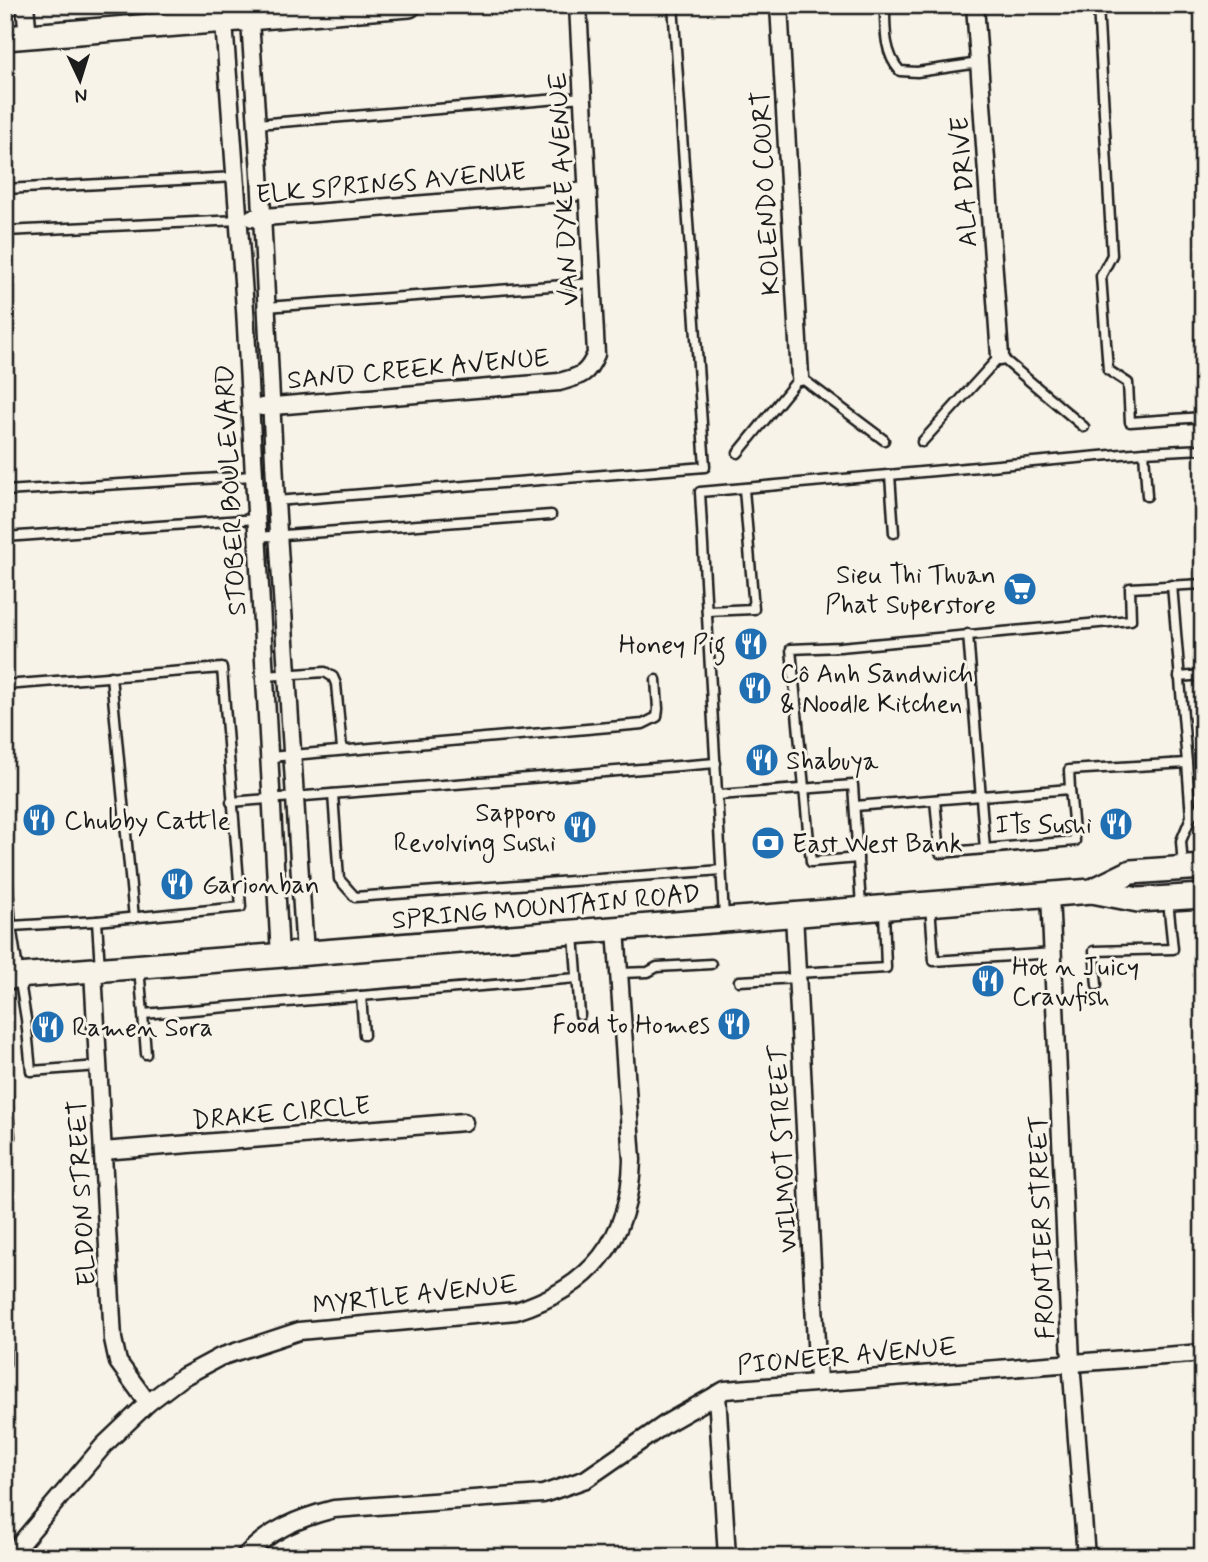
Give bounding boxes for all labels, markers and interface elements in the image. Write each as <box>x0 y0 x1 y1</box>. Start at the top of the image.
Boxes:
north arrow <box>46 46 116 116</box>
street label: VAN DYKE AVENUE <box>542 71 588 307</box>
text: N <box>74 83 88 108</box>
street label: KOLENDO COURT <box>745 90 789 296</box>
street label: ALA DRIVE <box>943 115 987 248</box>
street label: ELK SPRINGS AVENUE <box>255 155 528 213</box>
street label: SAND CREEK AVENUE <box>286 342 550 398</box>
street label: STOBER BOULEVARD <box>208 363 256 617</box>
place label: Sieu Thi Thuan Phat Superstore <box>825 559 996 623</box>
supermarket icon: Sieu Thi Thuan Phat Superstore <box>1001 570 1039 608</box>
restaurant icon: Honey Pig <box>732 625 770 663</box>
place label: Honey Pig <box>619 629 726 666</box>
place label: Cô Anh Sandwich & Noodle Kitchen <box>780 658 974 722</box>
restaurant icon: Cô Anh Sandwich & Noodle Kitchen <box>736 669 774 707</box>
restaurant icon: Shabuya <box>743 741 781 779</box>
place label: Shabuya <box>786 745 879 779</box>
place label: Sapporo Revolving Sushi <box>394 797 556 863</box>
restaurant icon: Chubby Cattle <box>20 801 58 839</box>
place label: Chubby Cattle <box>64 805 231 839</box>
restaurant icon: ITs Sushi <box>1097 805 1135 843</box>
restaurant icon: Sapporo Revolving Sushi <box>561 808 599 846</box>
place label: ITs Sushi <box>995 809 1092 843</box>
bank icon: East West Bank <box>749 824 787 862</box>
place label: East West Bank <box>792 828 963 862</box>
restaurant icon: Garionban <box>158 865 196 903</box>
place label: Garionban <box>202 869 320 903</box>
street label: SPRING MOUNTAIN ROAD <box>390 878 702 938</box>
place label: Hot n Juicy Crawfish <box>1012 951 1139 1015</box>
restaurant icon: Hot n Juicy Crawfish <box>969 962 1007 1000</box>
restaurant icon: Food to Homes <box>715 1005 753 1043</box>
restaurant icon: Ramen Sora <box>29 1008 67 1046</box>
place label: Food to Homes <box>552 1009 710 1043</box>
place label: Ramen Sora <box>72 1012 213 1046</box>
street label: WILMOT STREET <box>762 1043 806 1253</box>
street label: DRAKE CIRCLE <box>191 1089 372 1139</box>
street label: ELDON STREET <box>61 1099 105 1287</box>
street label: FRONTIER STREET <box>1022 1114 1064 1340</box>
street label: MYRTLE AVENUE <box>311 1268 519 1324</box>
street label: PIONEER AVENUE <box>736 1330 959 1384</box>

